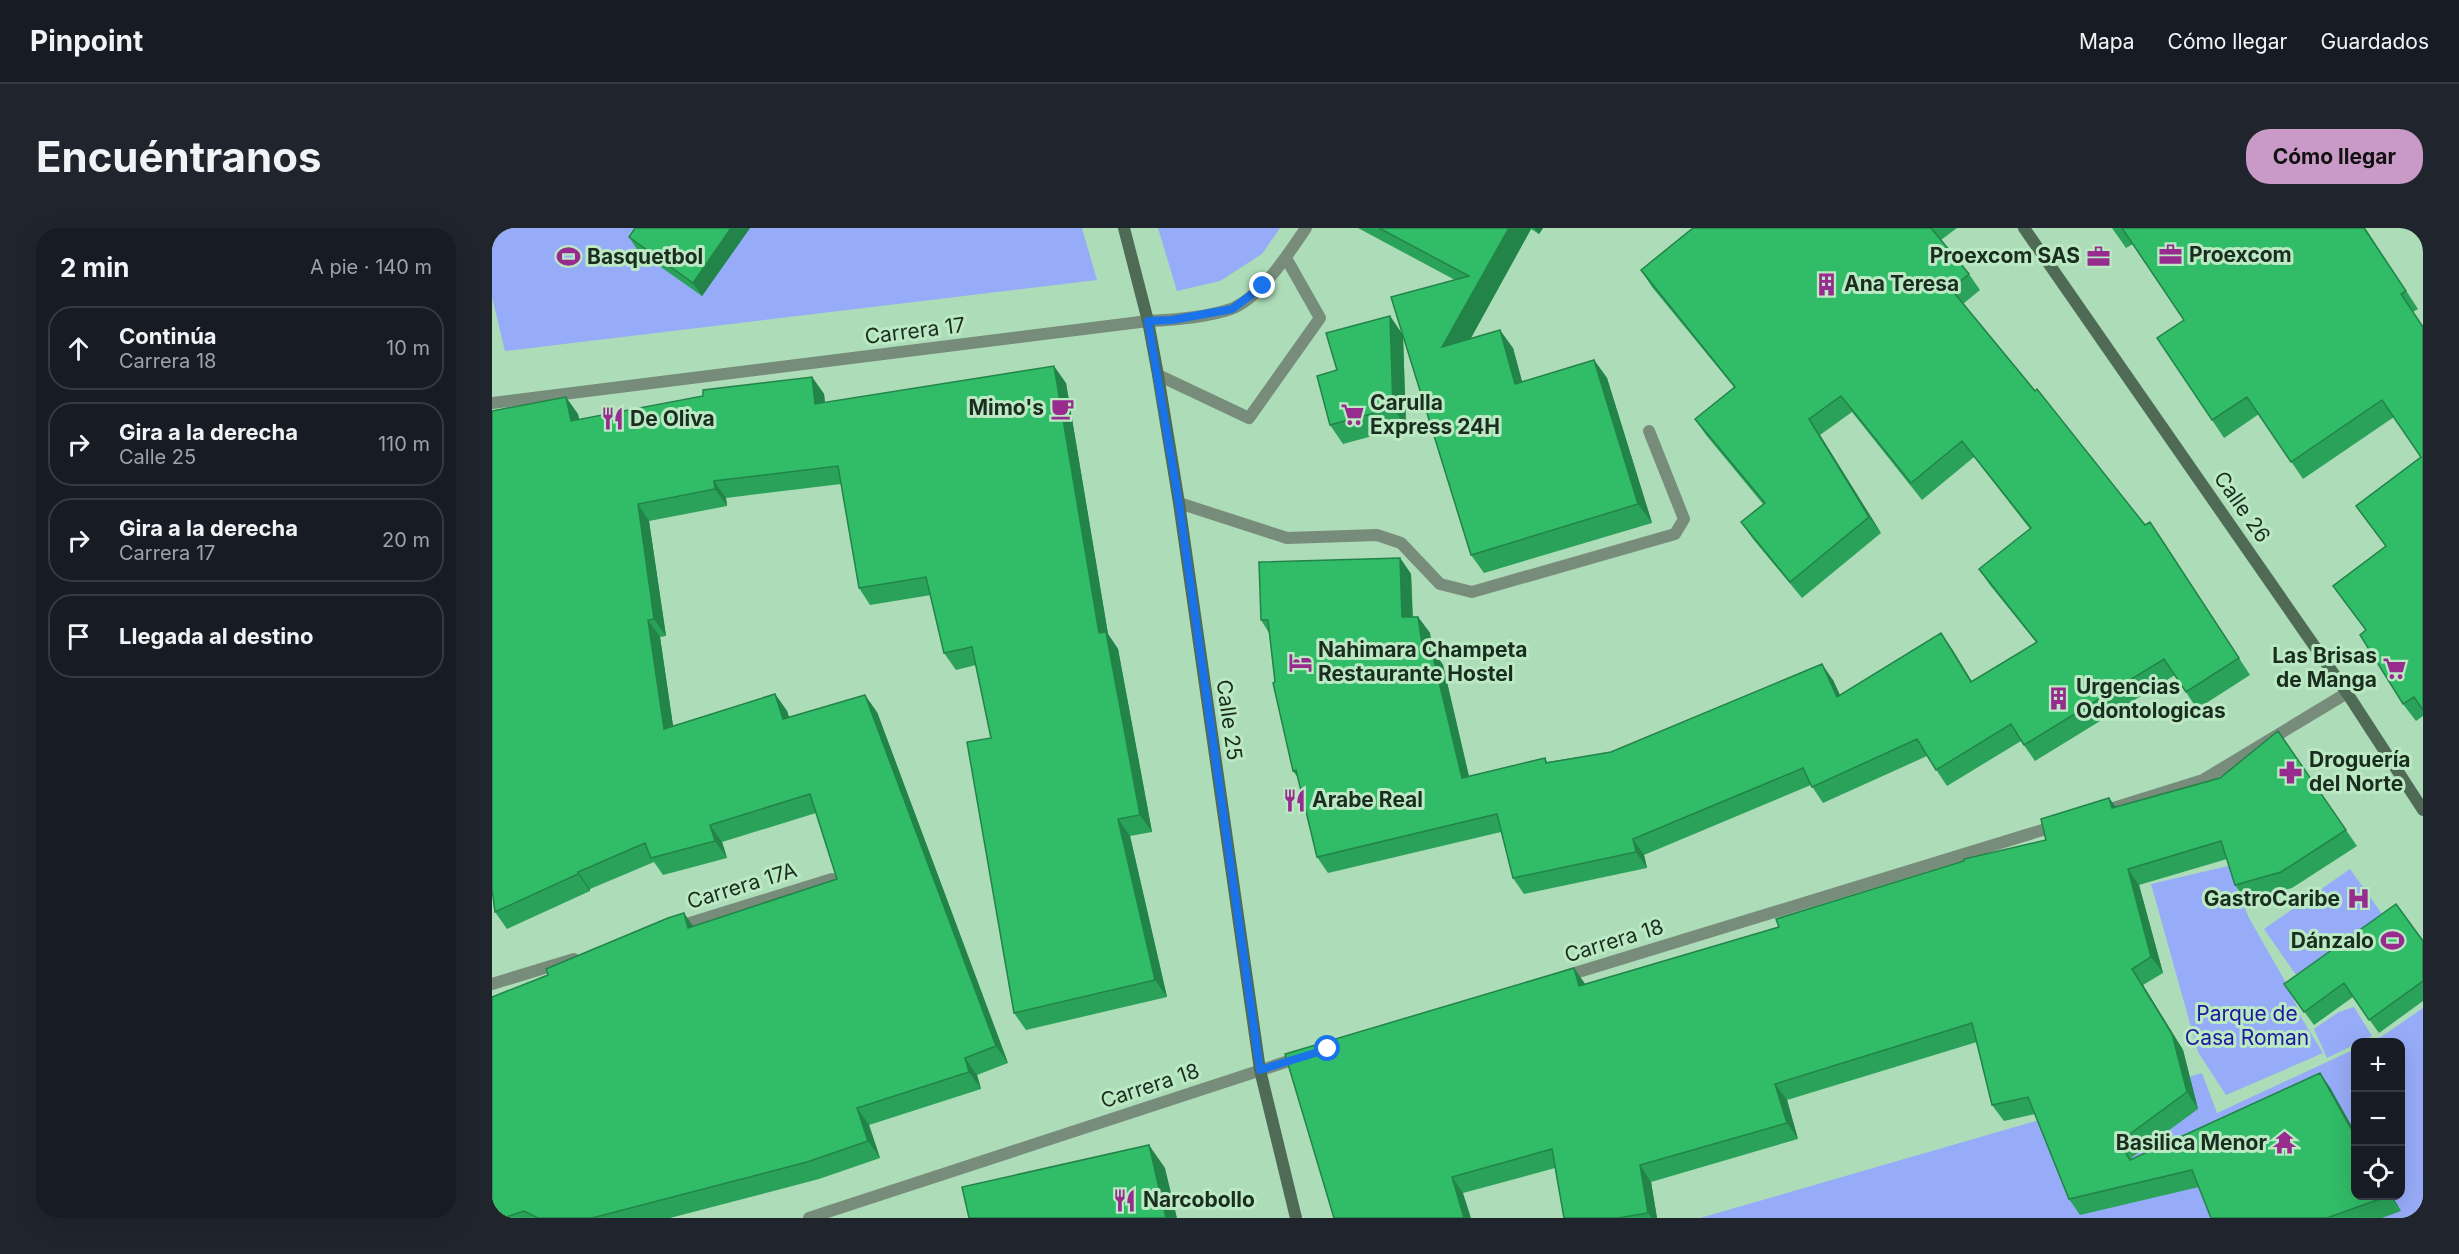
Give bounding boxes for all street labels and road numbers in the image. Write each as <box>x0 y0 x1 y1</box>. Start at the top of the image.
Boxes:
street label: Carrera 17 <box>863 312 967 349</box>
street label: Calle 26 <box>2209 466 2276 547</box>
street label: Calle 25 <box>1211 678 1248 762</box>
street label: Carrera 17A <box>684 857 800 914</box>
street label: Carrera 18 <box>1561 914 1666 967</box>
street label: Carrera 18 <box>1097 1058 1202 1113</box>

